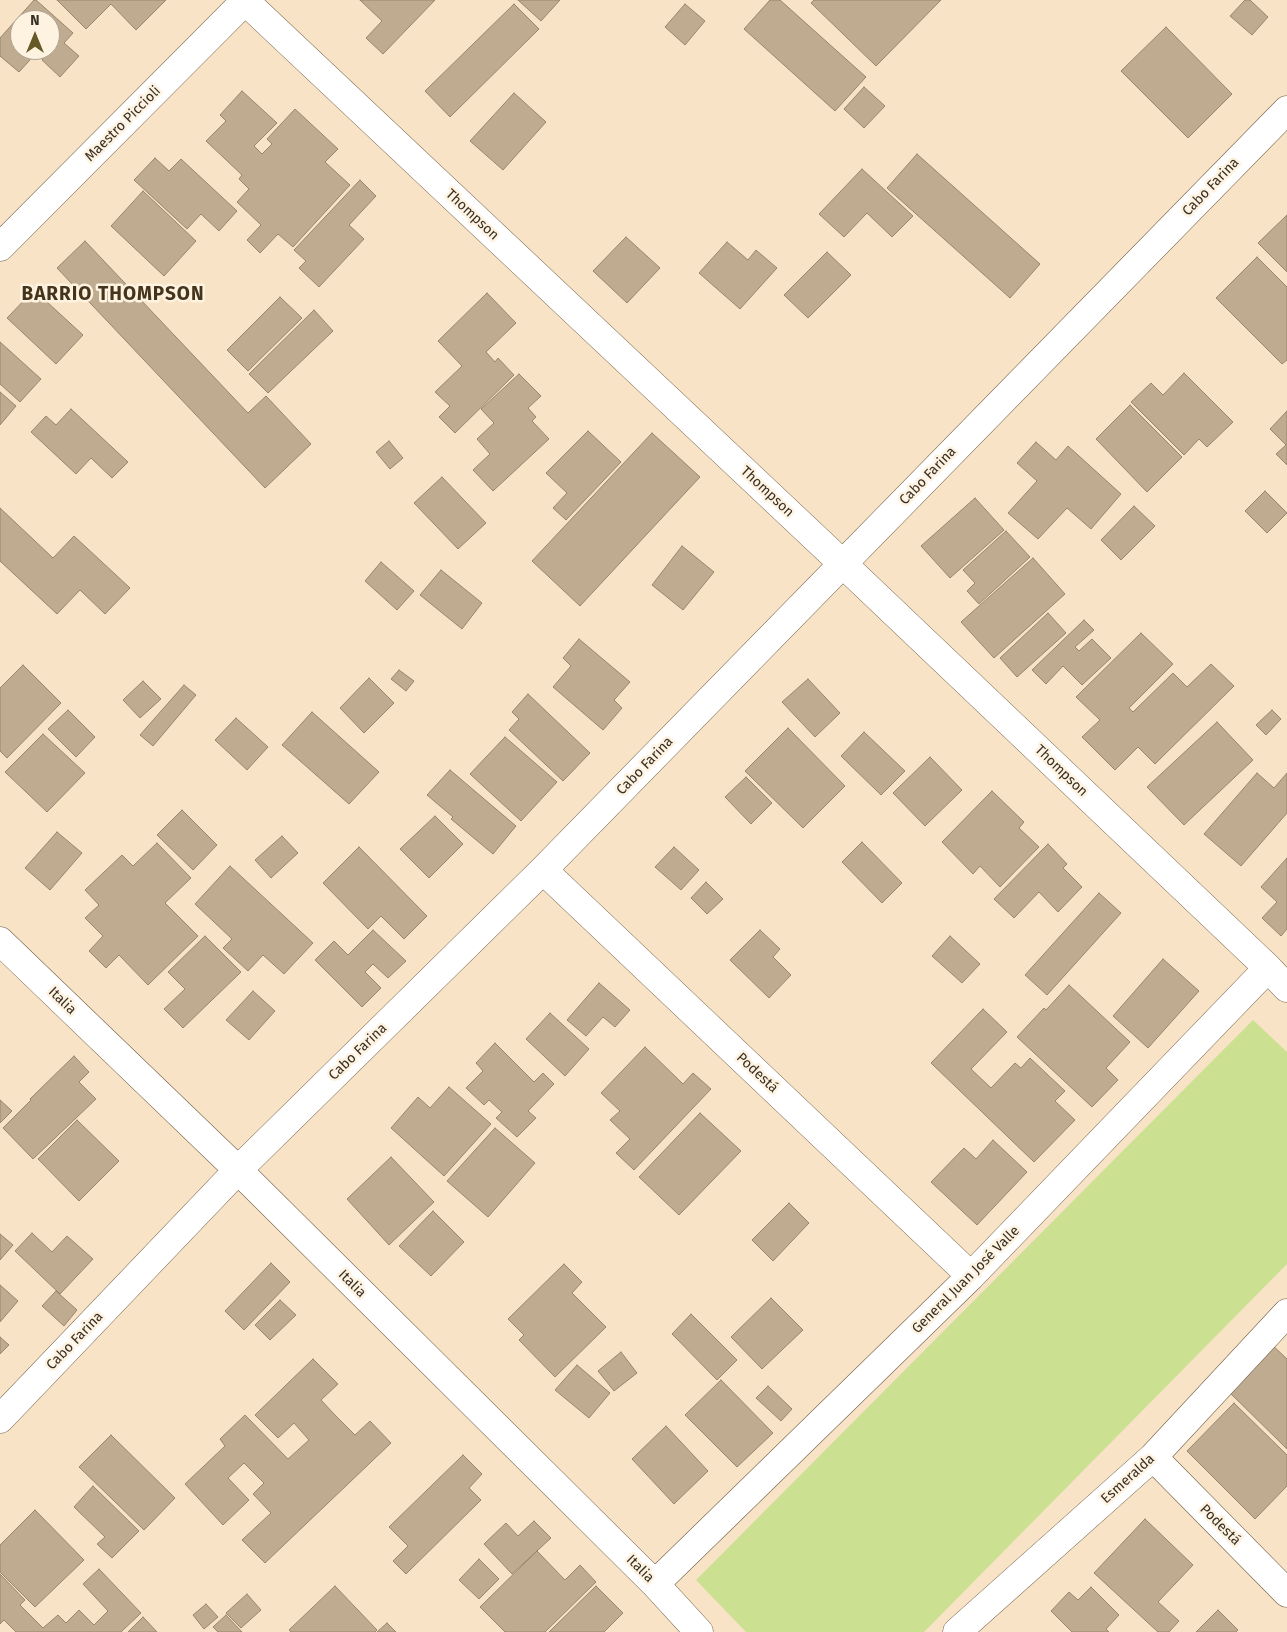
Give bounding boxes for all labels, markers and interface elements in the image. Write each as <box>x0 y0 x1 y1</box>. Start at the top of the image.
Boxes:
north arrow <box>10 10 60 60</box>
text: N <box>30 12 40 29</box>
street label: Maestro Piccioli <box>82 83 164 165</box>
street label: Cabo Farina <box>1179 154 1243 220</box>
street label: Thompson <box>442 186 502 244</box>
district label: BARRIO THOMPSON <box>20 284 206 306</box>
street label: Cabo Farina <box>896 443 960 509</box>
street label: Thompson <box>737 463 797 521</box>
street label: Cabo Farina <box>613 733 677 799</box>
street label: Thompson <box>1031 742 1091 800</box>
street label: Italia <box>45 984 79 1018</box>
street label: Cabo Farina <box>325 1020 391 1084</box>
street label: Podestá <box>733 1049 781 1097</box>
street label: General Juan José Valle <box>909 1223 1023 1337</box>
street label: Italia <box>335 1267 369 1301</box>
street label: Cabo Farina <box>43 1308 107 1374</box>
street label: Esmeralda <box>1098 1451 1158 1507</box>
street label: Podestá <box>1196 1501 1244 1549</box>
street label: Italia <box>623 1552 657 1586</box>

